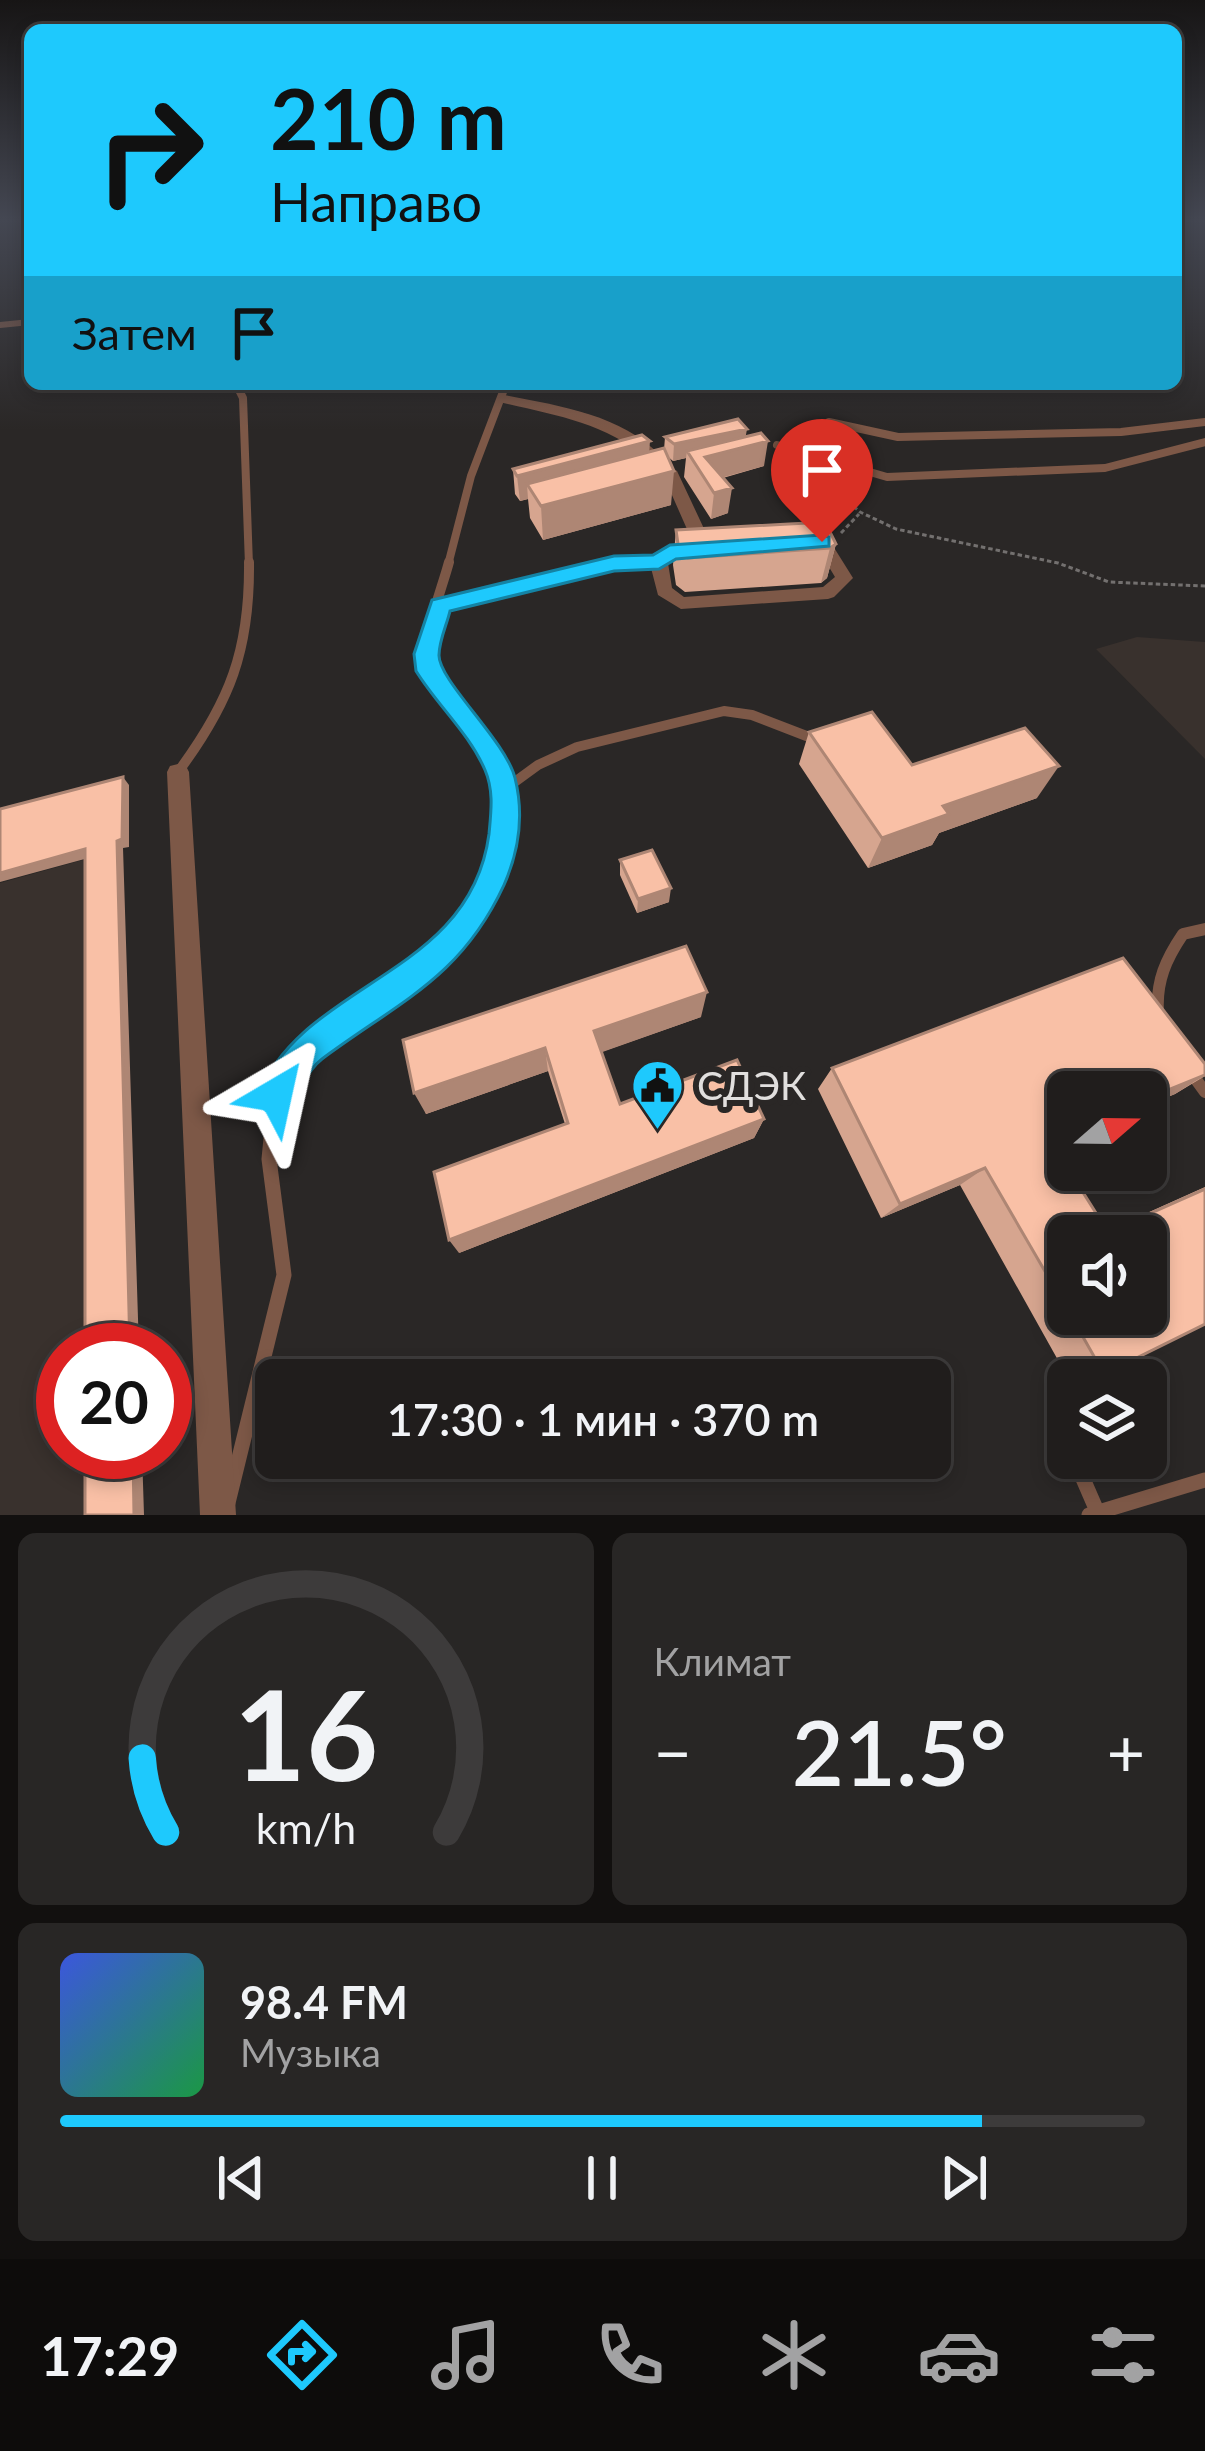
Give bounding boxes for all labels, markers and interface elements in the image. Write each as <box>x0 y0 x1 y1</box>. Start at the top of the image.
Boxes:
text: 210 m <box>270 67 507 168</box>
icon: right <box>72 72 228 228</box>
text: Направо <box>270 169 482 234</box>
icon: arrive <box>221 300 287 366</box>
text: Затем <box>72 306 197 360</box>
pin <box>771 419 873 542</box>
icon: arrive <box>789 437 855 503</box>
position arrow <box>213 1032 339 1158</box>
public building icon: СДЭК <box>630 1058 686 1132</box>
place label: СДЭК <box>697 1062 806 1108</box>
north arrow <box>1047 1071 1167 1191</box>
map controls <box>1047 1071 1167 1479</box>
button: sound <box>1047 1215 1167 1335</box>
speed limit sign: 20 <box>36 1323 192 1479</box>
button: layers <box>1047 1359 1167 1479</box>
text: 17:30 · 1 мин · 370 m <box>387 1392 819 1446</box>
text: Климат <box>654 1638 791 1684</box>
text: 16 <box>233 1658 378 1808</box>
text: 21.5° <box>792 1697 1007 1805</box>
text: − <box>654 1712 692 1791</box>
text: + <box>1107 1712 1145 1791</box>
text: km/h <box>256 1802 356 1853</box>
text: 98.4 FM <box>240 1975 408 2029</box>
text: Музыка <box>240 2029 381 2075</box>
icon: previous <box>208 2145 274 2211</box>
icon: pause <box>569 2145 635 2211</box>
icon: next <box>931 2145 997 2211</box>
icon: directions <box>260 2313 344 2397</box>
icon: music <box>424 2313 508 2397</box>
icon: phone <box>588 2313 672 2397</box>
icon: climate <box>752 2313 836 2397</box>
icon: car <box>917 2313 1001 2397</box>
icon: filters <box>1081 2313 1165 2397</box>
text: 17:29 <box>40 2323 179 2388</box>

